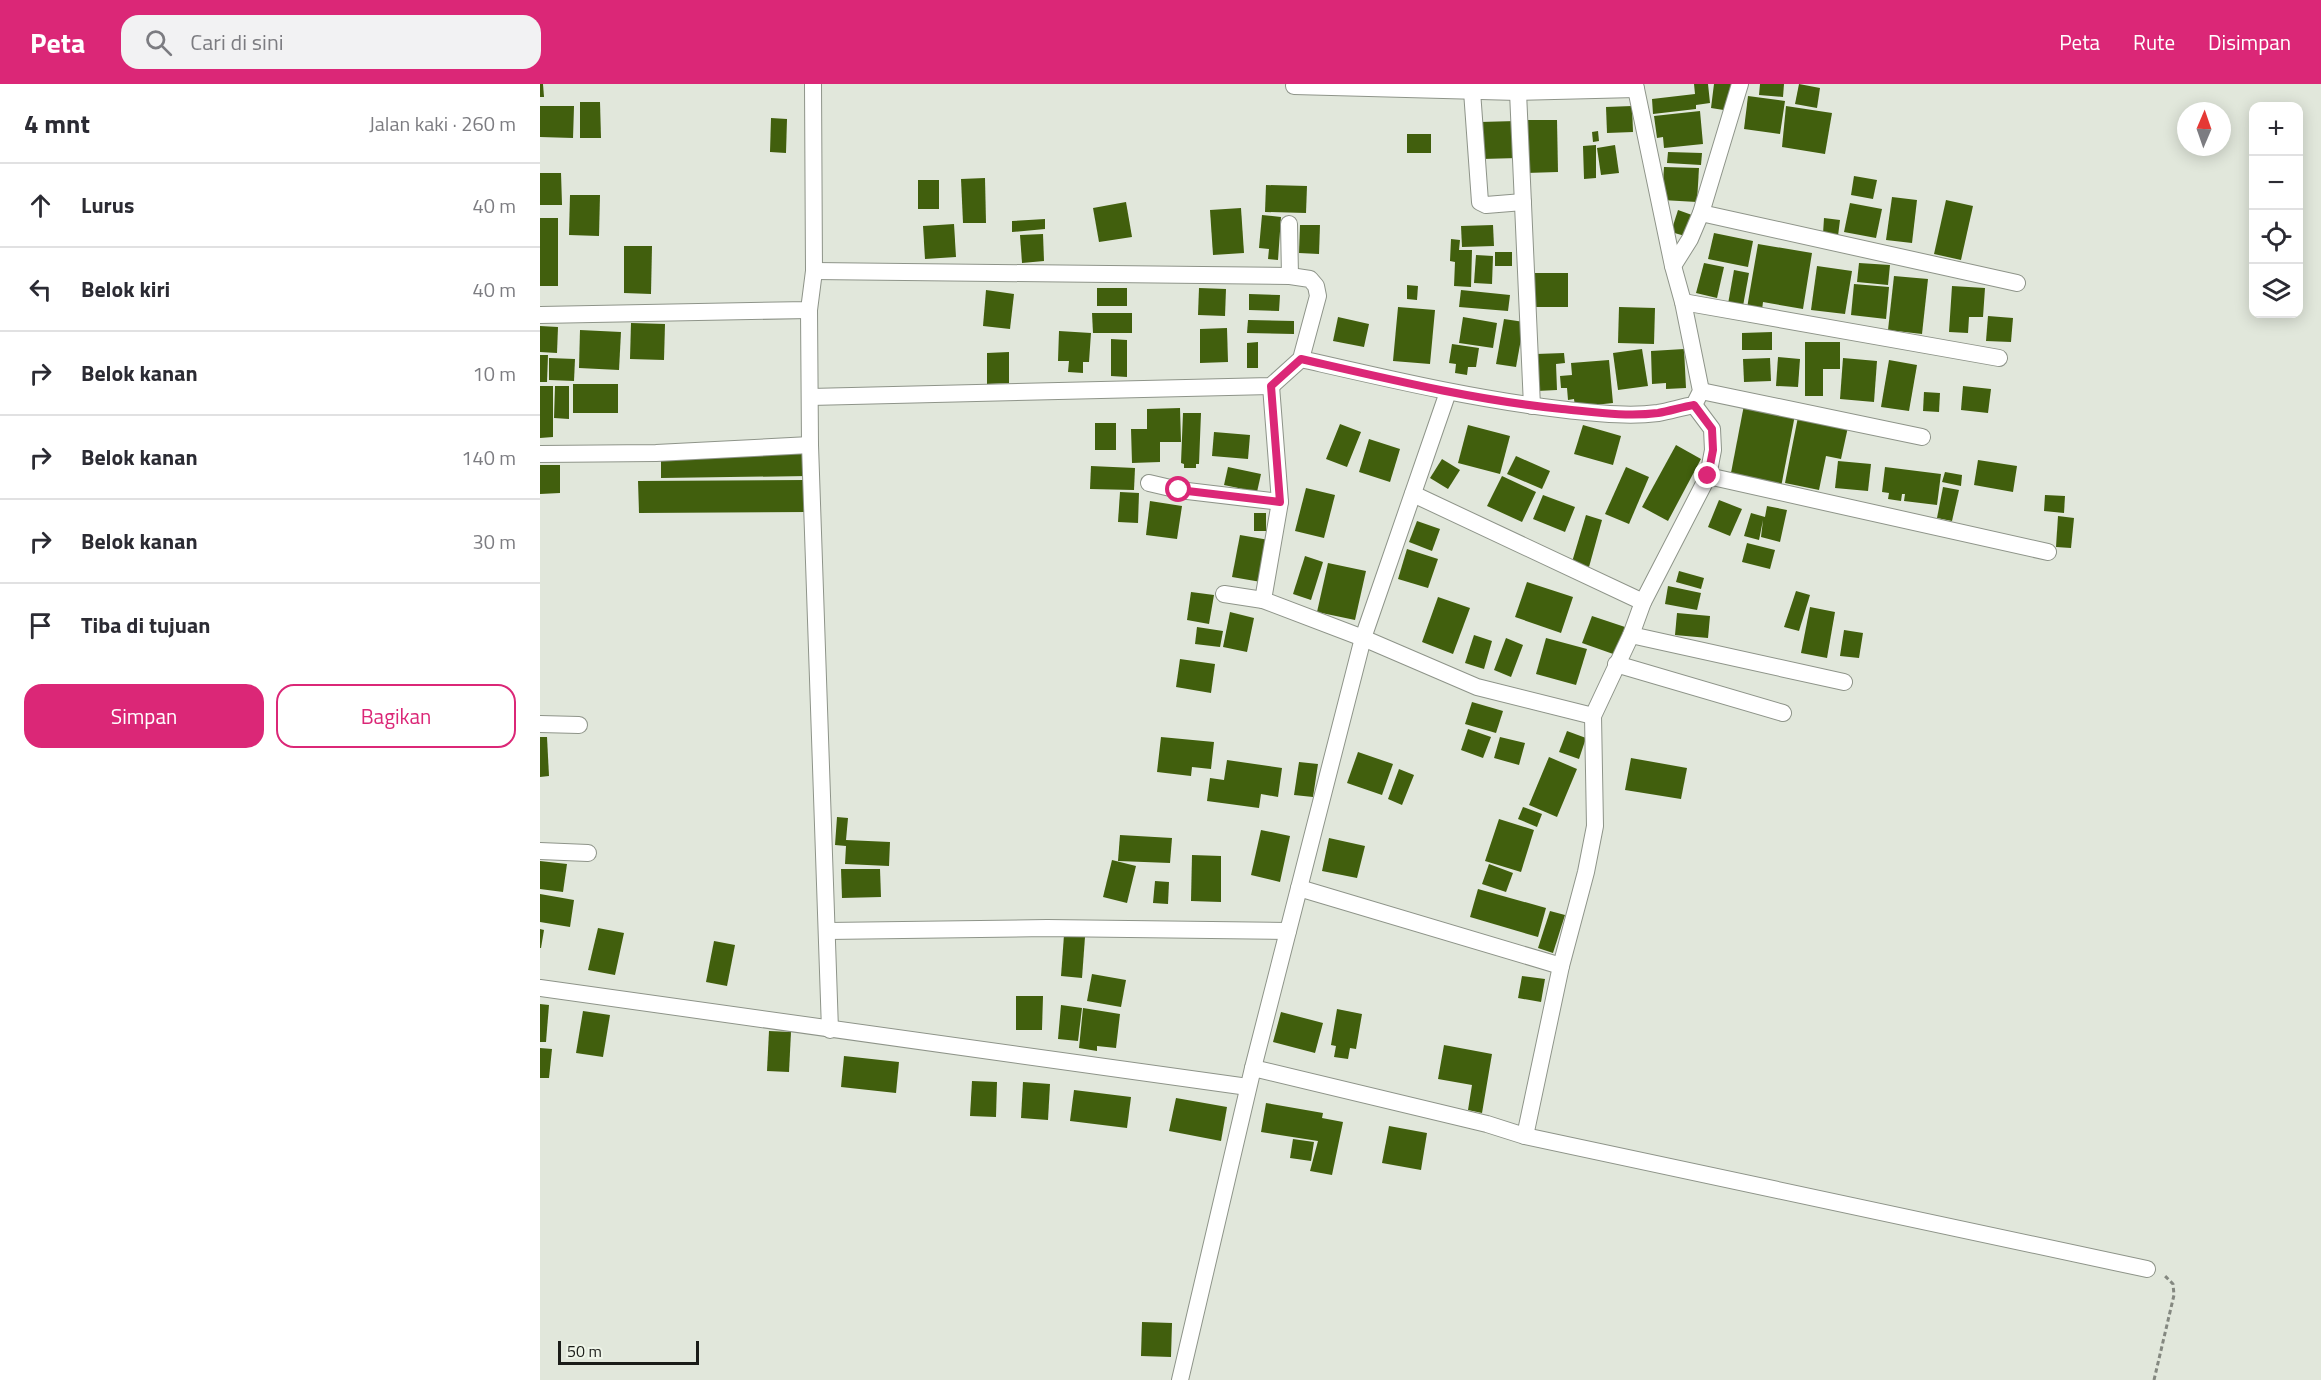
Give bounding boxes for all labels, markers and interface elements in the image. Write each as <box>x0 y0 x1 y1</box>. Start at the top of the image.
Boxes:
search box <box>121 15 541 69</box>
text: Peta <box>30 21 85 64</box>
text: Cari di sini <box>190 25 284 59</box>
icon: search <box>142 26 175 59</box>
text: Peta <box>2059 26 2100 58</box>
text: Rute <box>2133 26 2175 58</box>
text: Disimpan <box>2208 26 2291 58</box>
north arrow <box>2177 102 2231 156</box>
map controls <box>2249 102 2303 318</box>
button: + <box>2249 102 2303 156</box>
text: 4 mnt <box>24 104 90 143</box>
text: Jalan kaki · 260 m <box>369 108 516 139</box>
button: − <box>2249 156 2303 210</box>
text: Lurus <box>81 188 134 222</box>
icon: ahead <box>24 189 57 222</box>
text: 40 m <box>472 190 516 221</box>
button: locate <box>2249 210 2303 264</box>
button: layers <box>2249 264 2303 318</box>
text: Belok kiri <box>81 272 170 306</box>
icon: left <box>24 273 57 306</box>
text: 40 m <box>472 274 516 305</box>
text: Belok kanan <box>81 356 198 390</box>
icon: right <box>24 357 57 390</box>
text: 10 m <box>472 358 516 389</box>
text: Belok kanan <box>81 440 198 474</box>
icon: right <box>24 441 57 474</box>
text: 140 m <box>461 442 516 473</box>
route end <box>1694 462 1720 488</box>
route start <box>1165 476 1191 502</box>
text: Belok kanan <box>81 524 198 558</box>
icon: right <box>24 525 57 558</box>
text: 30 m <box>472 526 516 557</box>
text: Tiba di tujuan <box>81 608 210 642</box>
icon: arrive <box>24 609 57 642</box>
button: Simpan <box>24 684 264 748</box>
button: Bagikan <box>276 684 516 748</box>
scale bar <box>558 1338 699 1366</box>
text: 50 m <box>567 1339 602 1363</box>

